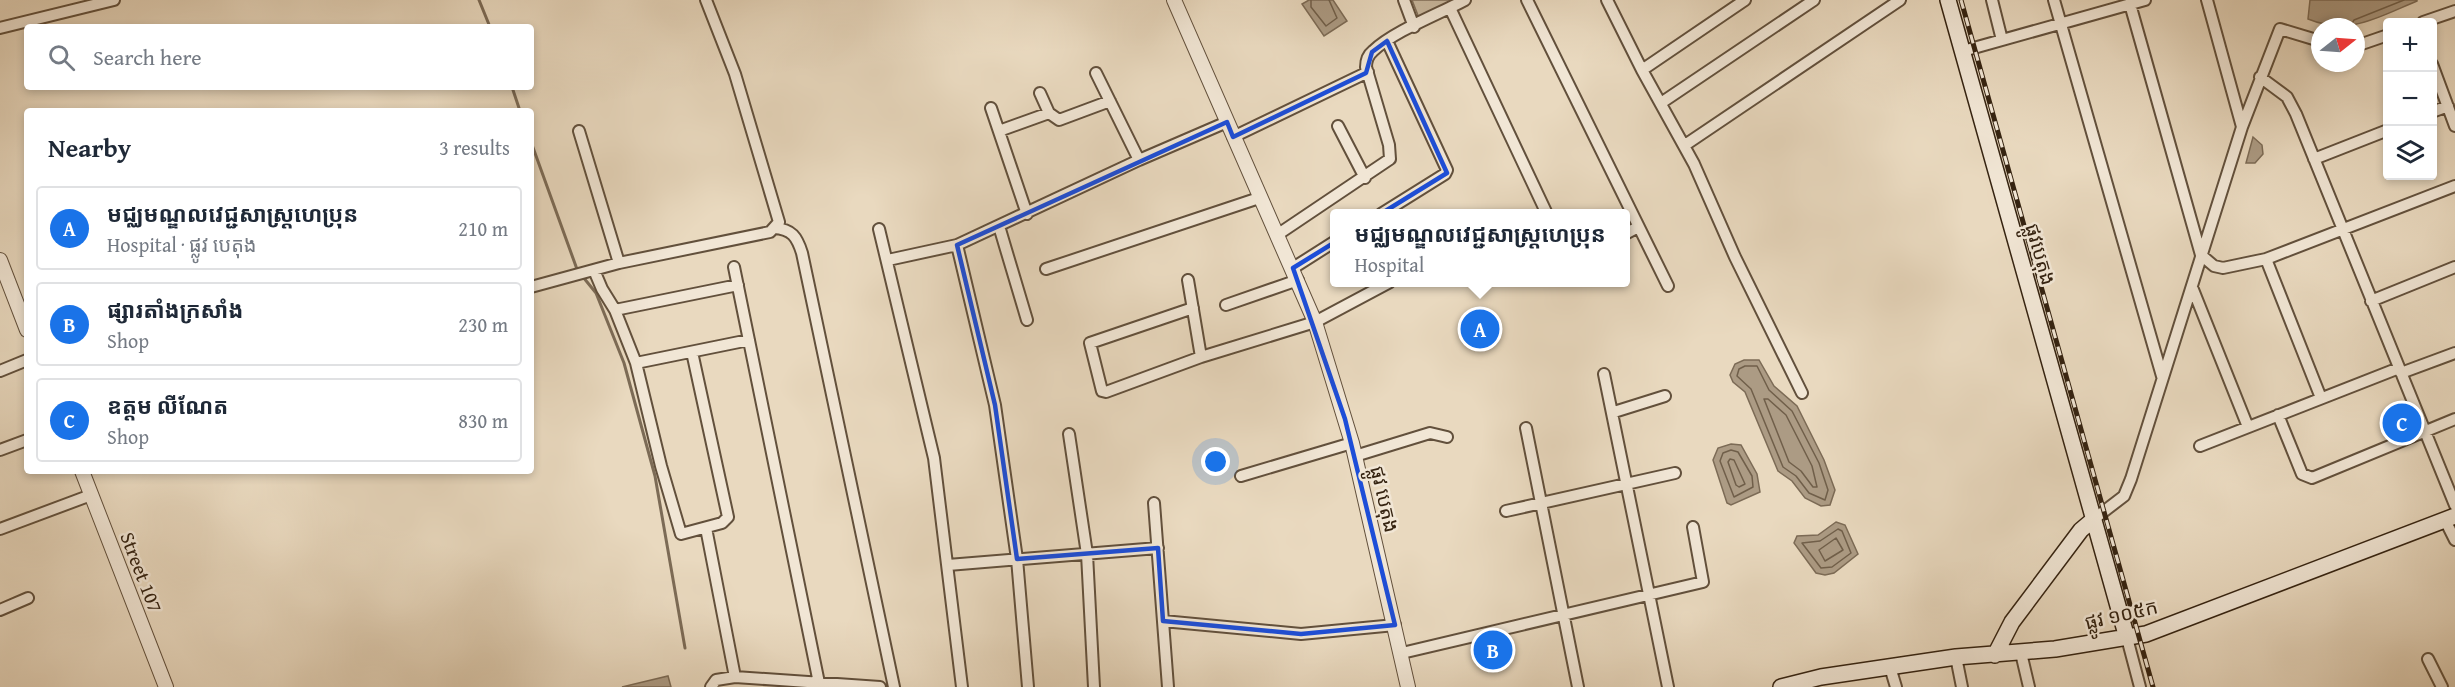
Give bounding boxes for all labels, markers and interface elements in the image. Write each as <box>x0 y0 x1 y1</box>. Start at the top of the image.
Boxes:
north arrow <box>2311 18 2365 72</box>
map controls <box>2383 18 2437 180</box>
button: + <box>2383 18 2437 72</box>
search box <box>24 24 534 90</box>
icon: search <box>45 41 78 74</box>
text: Search here <box>93 41 202 73</box>
button: − <box>2383 72 2437 126</box>
button: layers <box>2383 126 2437 180</box>
text: Nearby <box>48 128 131 167</box>
text: 3 results <box>439 133 510 162</box>
text: មជ្ឈមណ្ឌលវេជ្ជសាស្ត្រហេប្រុន <box>107 198 358 230</box>
popup <box>1330 209 1630 287</box>
text: A <box>63 214 76 243</box>
text: 210 m <box>458 214 508 243</box>
text: មជ្ឈមណ្ឌលវេជ្ជសាស្ត្រហេប្រុន <box>1354 218 1606 250</box>
street label: ផ្លូវបេតុង <box>2014 220 2064 290</box>
text: Hospital · ផ្លូវ បេតុង <box>107 230 257 259</box>
text: Hospital <box>1354 250 1424 279</box>
text: ផ្សារតាំងក្រសាំង <box>107 294 243 326</box>
pin: A <box>1460 306 1500 352</box>
text: B <box>63 310 76 339</box>
text: 230 m <box>458 310 508 339</box>
text: Shop <box>107 326 149 355</box>
text: ឧត្តម លីណែត <box>107 390 228 422</box>
pin: C <box>2382 400 2422 446</box>
text: C <box>64 406 75 435</box>
text: 830 m <box>458 406 508 435</box>
text: Shop <box>107 422 149 451</box>
your location <box>1201 447 1230 476</box>
street label: ផ្លូវ បេតុង <box>1358 463 1407 536</box>
street label: Street 107 <box>113 528 171 616</box>
street label: ផ្លូវ ១០៥ក <box>2081 591 2162 641</box>
pin: B <box>1474 628 1512 672</box>

